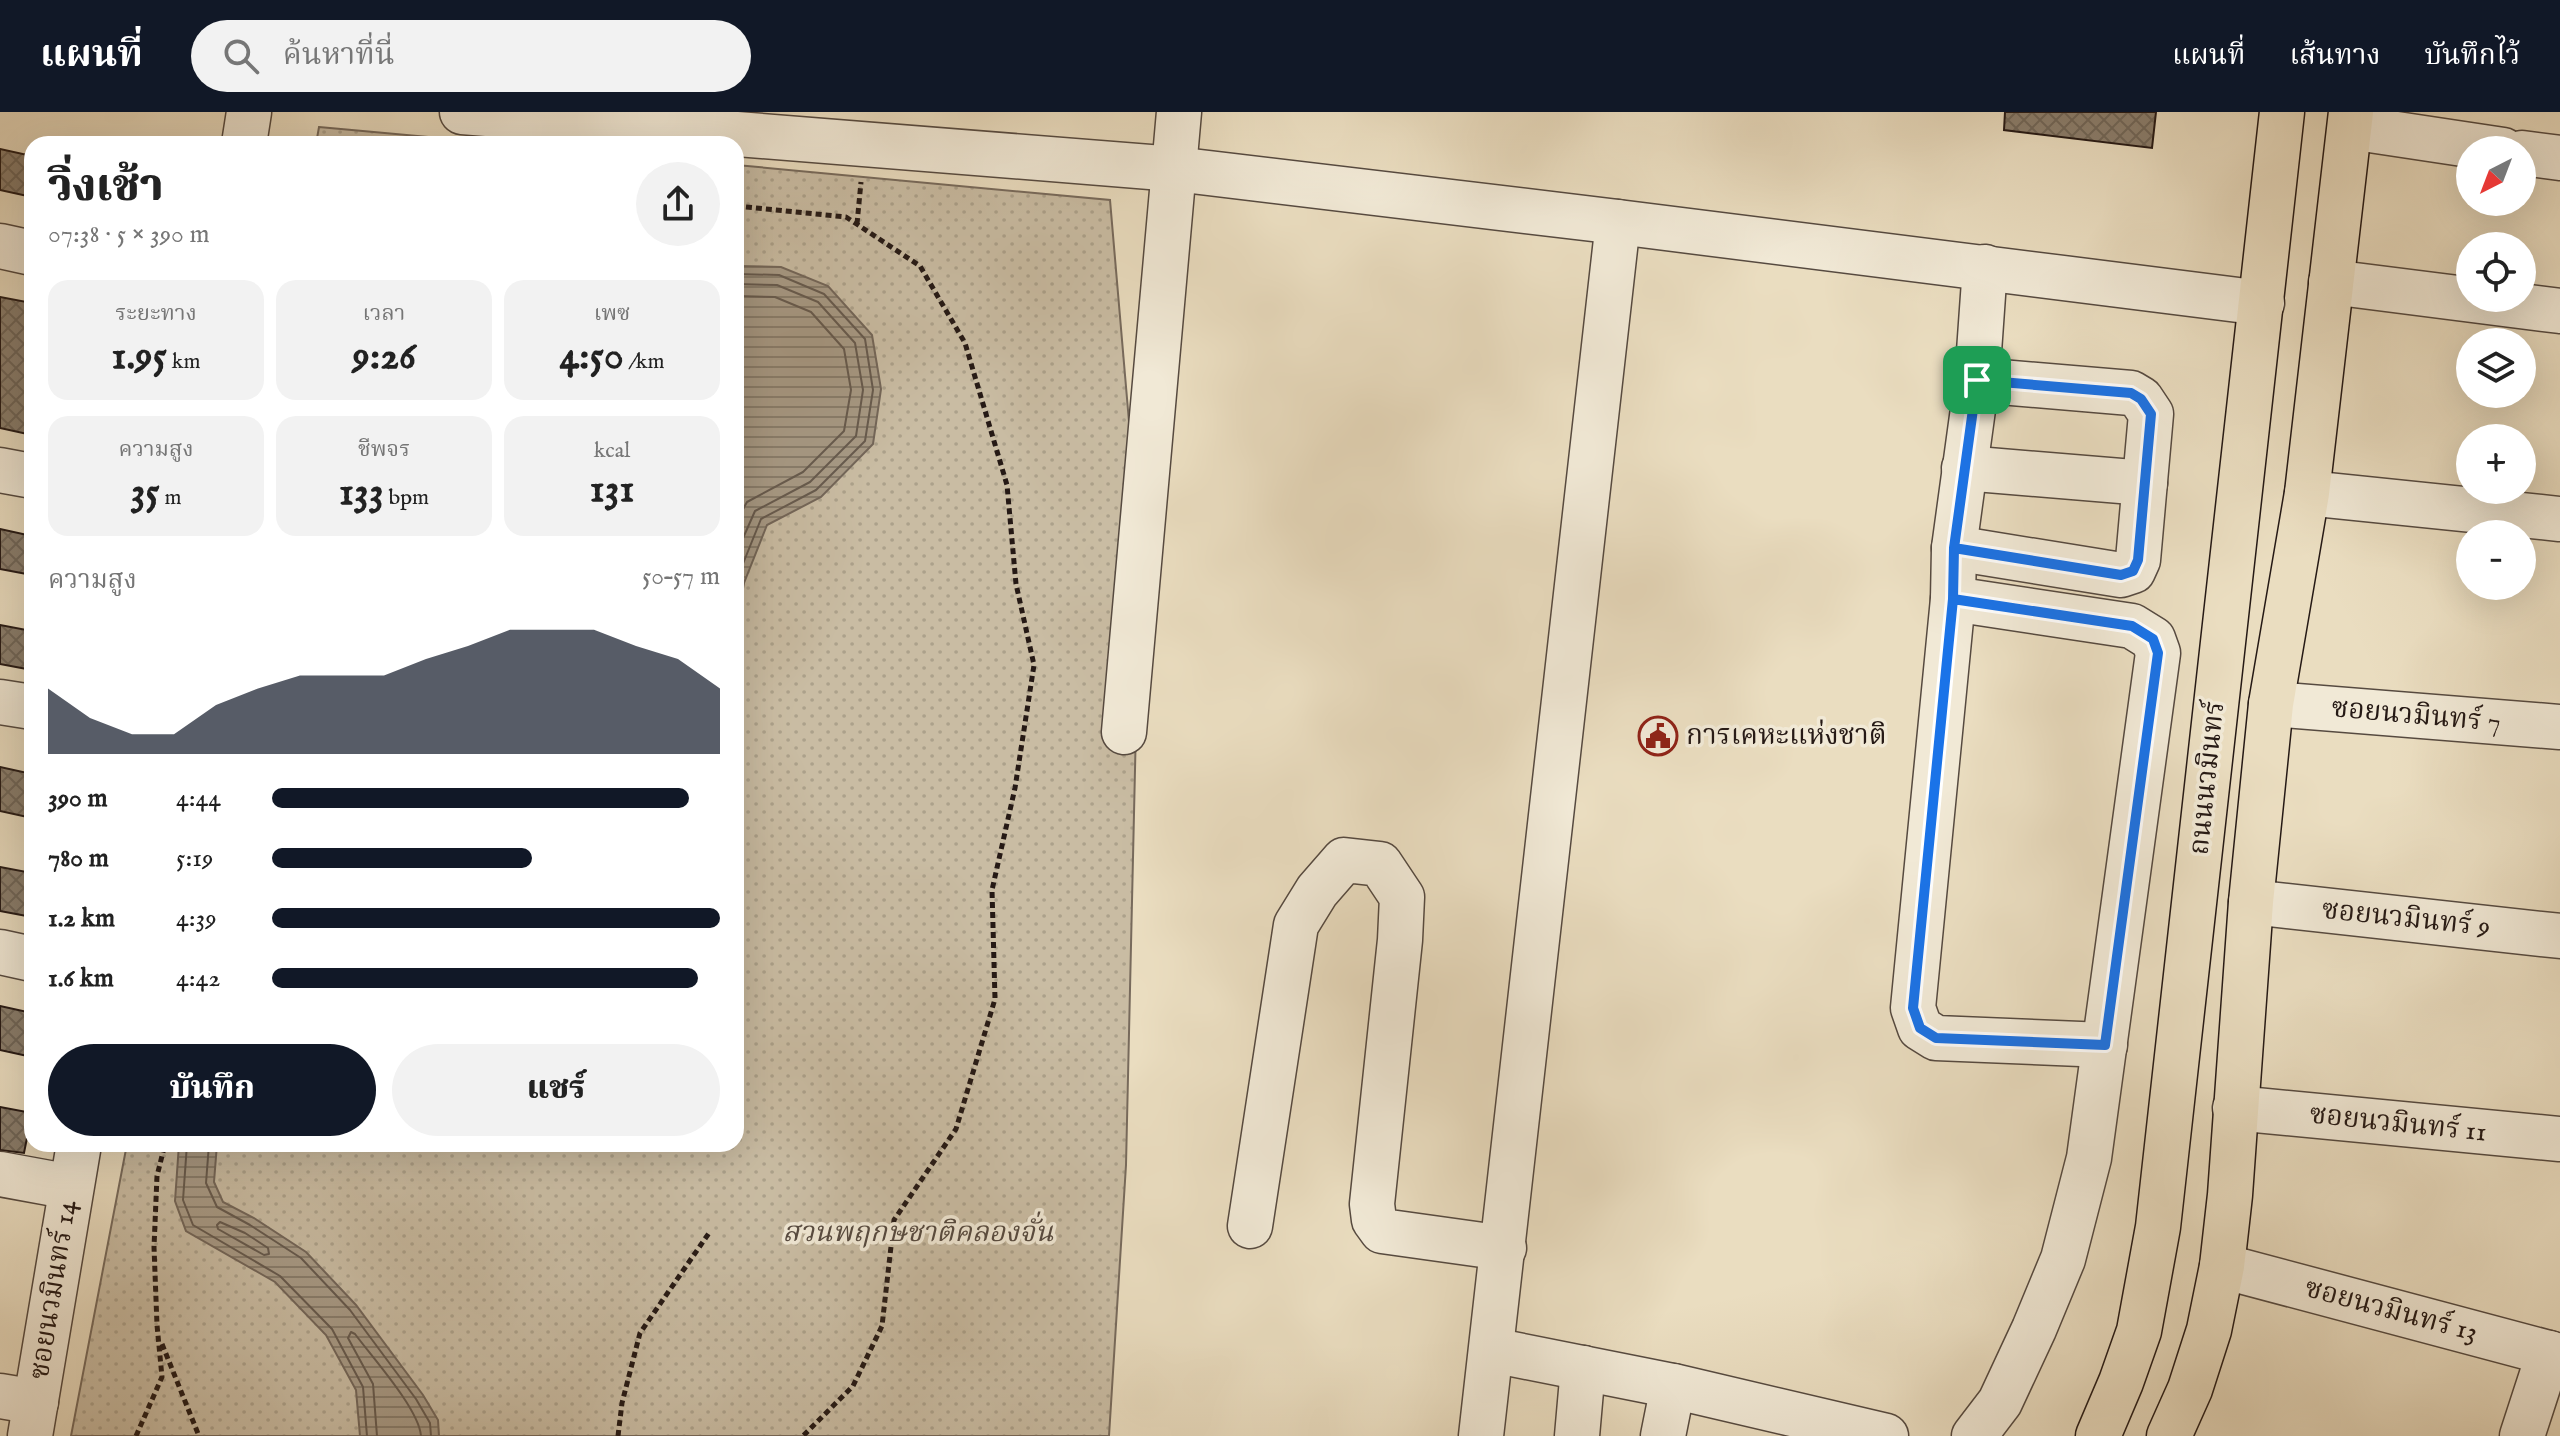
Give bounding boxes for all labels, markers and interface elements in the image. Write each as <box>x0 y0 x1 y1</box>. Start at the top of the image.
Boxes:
search box <box>191 20 751 92</box>
text: แผนที่ <box>40 32 143 80</box>
icon: search <box>219 34 263 78</box>
text: ค้นหาที่นี่ <box>283 37 395 75</box>
text: แผนที่ <box>2172 39 2245 74</box>
text: เส้นทาง <box>2289 39 2381 74</box>
text: บันทึกไว้ <box>2425 39 2520 74</box>
north arrow <box>2456 136 2536 216</box>
map controls <box>2456 136 2536 600</box>
text: วิ่งเช้า <box>48 160 164 216</box>
button: share <box>636 162 720 246</box>
text: 07:38 · 5 × 390 m <box>48 218 210 251</box>
button: locate <box>2456 232 2536 312</box>
text: ระยะทาง <box>115 300 197 328</box>
text: เวลา <box>363 300 405 328</box>
text: เพซ <box>594 300 630 328</box>
button: layers <box>2456 328 2536 408</box>
text: 1.95 <box>111 332 167 383</box>
text: 9:26 <box>352 332 416 383</box>
text: 4:50 <box>559 332 624 383</box>
pin <box>1943 346 2011 414</box>
text: km <box>167 348 201 376</box>
text: /km <box>624 348 665 376</box>
icon: arrive <box>1955 358 1999 402</box>
button: + <box>2456 424 2536 504</box>
text: ความสูง <box>119 436 194 464</box>
text: ชีพจร <box>358 436 410 464</box>
text: kcal <box>594 437 630 465</box>
text: 131 <box>590 465 634 516</box>
text: 35 <box>130 468 160 519</box>
text: 133 <box>339 468 384 519</box>
text: m <box>160 484 182 512</box>
text: bpm <box>384 484 429 512</box>
button: − <box>2456 520 2536 600</box>
text: 50–57 m <box>642 560 720 593</box>
text: ความสูง <box>48 564 137 597</box>
street label: ซอยนวมินทร์ 7 <box>2330 690 2502 741</box>
street label: ถนนนวมินทร์ <box>2182 699 2234 857</box>
public building icon: การเคหะแห่งชาติ <box>1637 715 1679 757</box>
place label: การเคหะแห่งชาติ <box>1686 719 1887 754</box>
text: 390 m <box>48 782 108 815</box>
text: 4:44 <box>176 782 221 815</box>
text: 780 m <box>48 842 109 875</box>
text: 5:19 <box>176 842 213 875</box>
street label: ซอยนวมินทร์ 9 <box>2320 892 2492 945</box>
text: 1.2 km <box>48 902 115 935</box>
text: 4:39 <box>176 902 217 935</box>
text: 1.6 km <box>48 962 114 995</box>
text: 4:42 <box>176 962 221 995</box>
button: บันทึก <box>48 1044 376 1136</box>
button: แชร์ <box>392 1044 720 1136</box>
street label: ซอยนวมินทร์ 11 <box>2308 1096 2488 1151</box>
street label: ซอยนวมินทร์ 14 <box>22 1197 85 1382</box>
park label: สวนพฤกษชาติคลองจั่น <box>782 1211 1054 1251</box>
street label: ซอยนวมินทร์ 13 <box>2301 1270 2482 1351</box>

